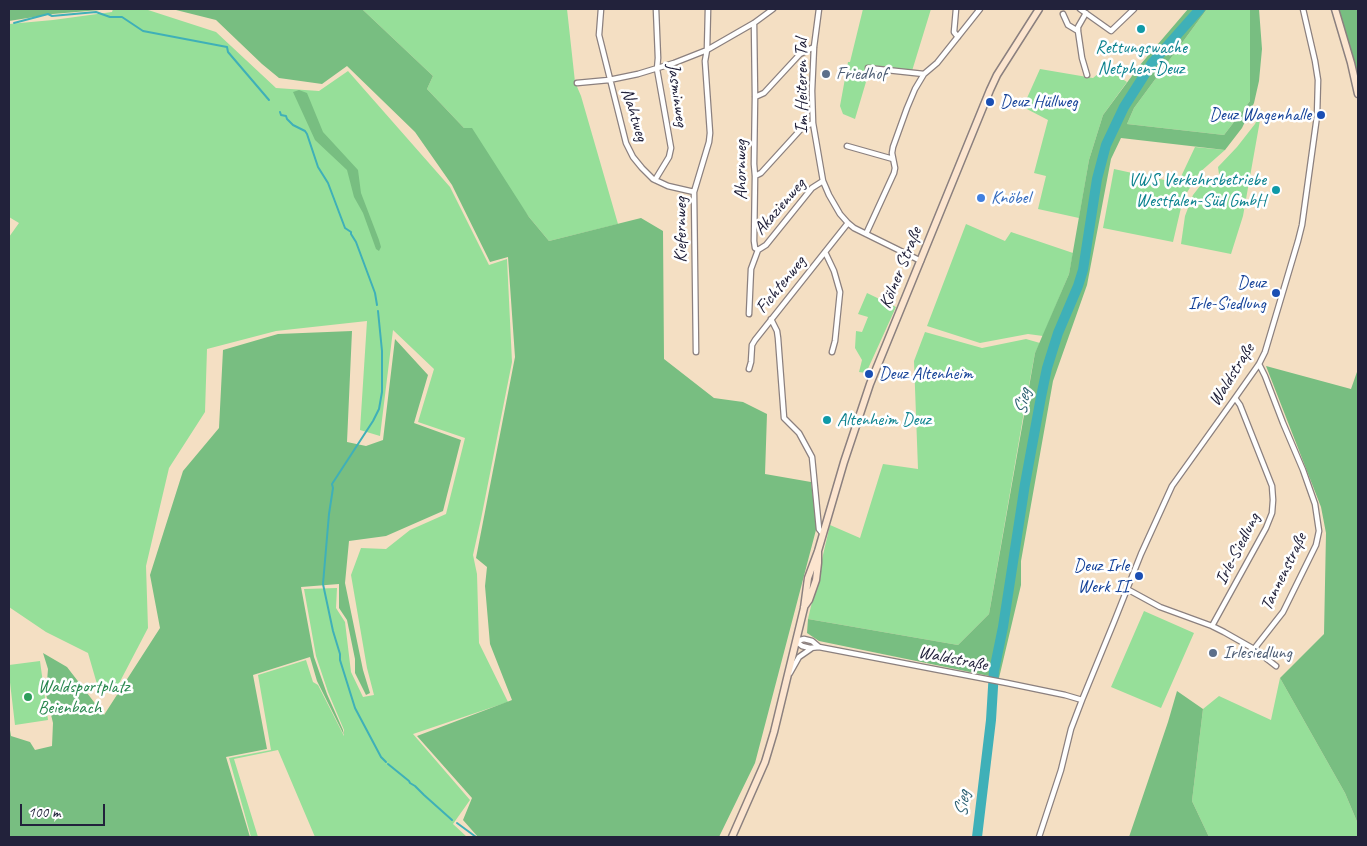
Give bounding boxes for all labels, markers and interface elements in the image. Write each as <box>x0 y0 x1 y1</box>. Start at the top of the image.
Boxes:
marker: Rettungswache Netphen-Deuz <box>1135 23 1147 35</box>
place label: Rettungswache Netphen-Deuz <box>1095 37 1187 80</box>
street label: Im Heiteren Tal <box>791 38 813 134</box>
street label: Jasminweg <box>662 62 692 128</box>
place label: Friedhof <box>836 63 887 85</box>
marker: Friedhof <box>820 68 832 80</box>
street label: Nahtweg <box>616 86 652 144</box>
place label: Deuz Hüllweg <box>1000 91 1078 113</box>
marker: Deuz Hüllweg <box>984 96 996 108</box>
place label: Deuz Wagenhalle <box>1209 104 1311 126</box>
marker: Deuz Wagenhalle <box>1315 109 1327 121</box>
street label: Ahornweg <box>730 140 752 200</box>
place label: VWS Verkehrsbetriebe Westfalen-Süd GmbH <box>1128 169 1266 212</box>
street label: Akazienweg <box>750 174 810 240</box>
marker: VWS Verkehrsbetriebe Westfalen-Süd GmbH <box>1270 184 1282 196</box>
place label: Knöbel <box>991 187 1030 209</box>
marker: Knöbel <box>975 192 987 204</box>
street label: Kiefernweg <box>670 197 692 263</box>
street label: Kölner Straße <box>875 224 927 312</box>
street label: Fichtenweg <box>751 252 811 318</box>
place label: Deuz Irle-Siedlung <box>1188 272 1266 314</box>
marker: Deuz Irle-Siedlung <box>1270 287 1282 299</box>
street label: Waldstraße <box>1204 340 1260 410</box>
place label: Deuz Altenheim <box>879 363 973 385</box>
marker: Deuz Altenheim <box>863 368 875 380</box>
water label: Sieg <box>1009 387 1037 417</box>
place label: Altenheim Deuz <box>837 409 931 431</box>
marker: Altenheim Deuz <box>821 414 833 426</box>
street label: Irle-Siedlung <box>1211 509 1265 589</box>
street label: Tannenstraße <box>1256 530 1312 614</box>
place label: Deuz Irle Werk II <box>1073 555 1129 598</box>
marker: Deuz Irle Werk II <box>1133 570 1145 582</box>
street label: Waldstraße <box>917 642 989 676</box>
place label: Irlesiedlung <box>1223 642 1292 664</box>
marker: Irlesiedlung <box>1207 647 1219 659</box>
place label: Waldsportplatz Beienbach <box>38 676 130 719</box>
marker: Waldsportplatz Beienbach <box>22 691 34 703</box>
water label: Sieg <box>950 790 976 818</box>
scale bar <box>22 794 108 826</box>
text: 100 m <box>28 803 60 822</box>

